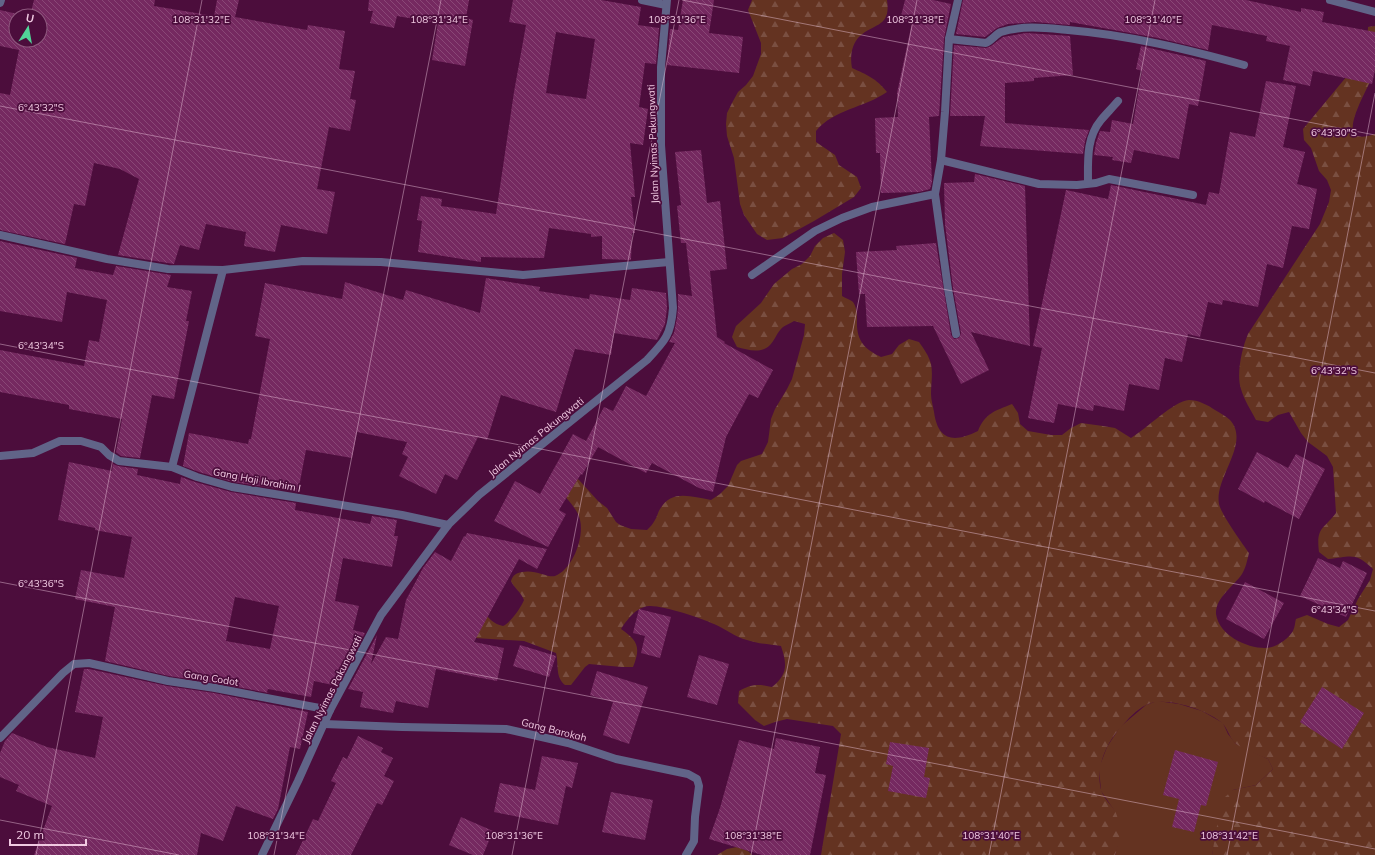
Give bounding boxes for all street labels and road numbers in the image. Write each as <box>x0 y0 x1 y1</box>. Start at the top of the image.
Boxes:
street label: Jalan Nyimas Pakungwati <box>644 84 662 204</box>
street label: Jalan Nyimas Pakungwati <box>486 394 586 480</box>
street label: Gang Haji Ibrahim I <box>212 465 302 495</box>
street label: Jalan Nyimas Pakungwati <box>299 633 365 745</box>
street label: Gang Codot <box>183 667 240 689</box>
street label: Gang Barokah <box>520 716 588 744</box>

